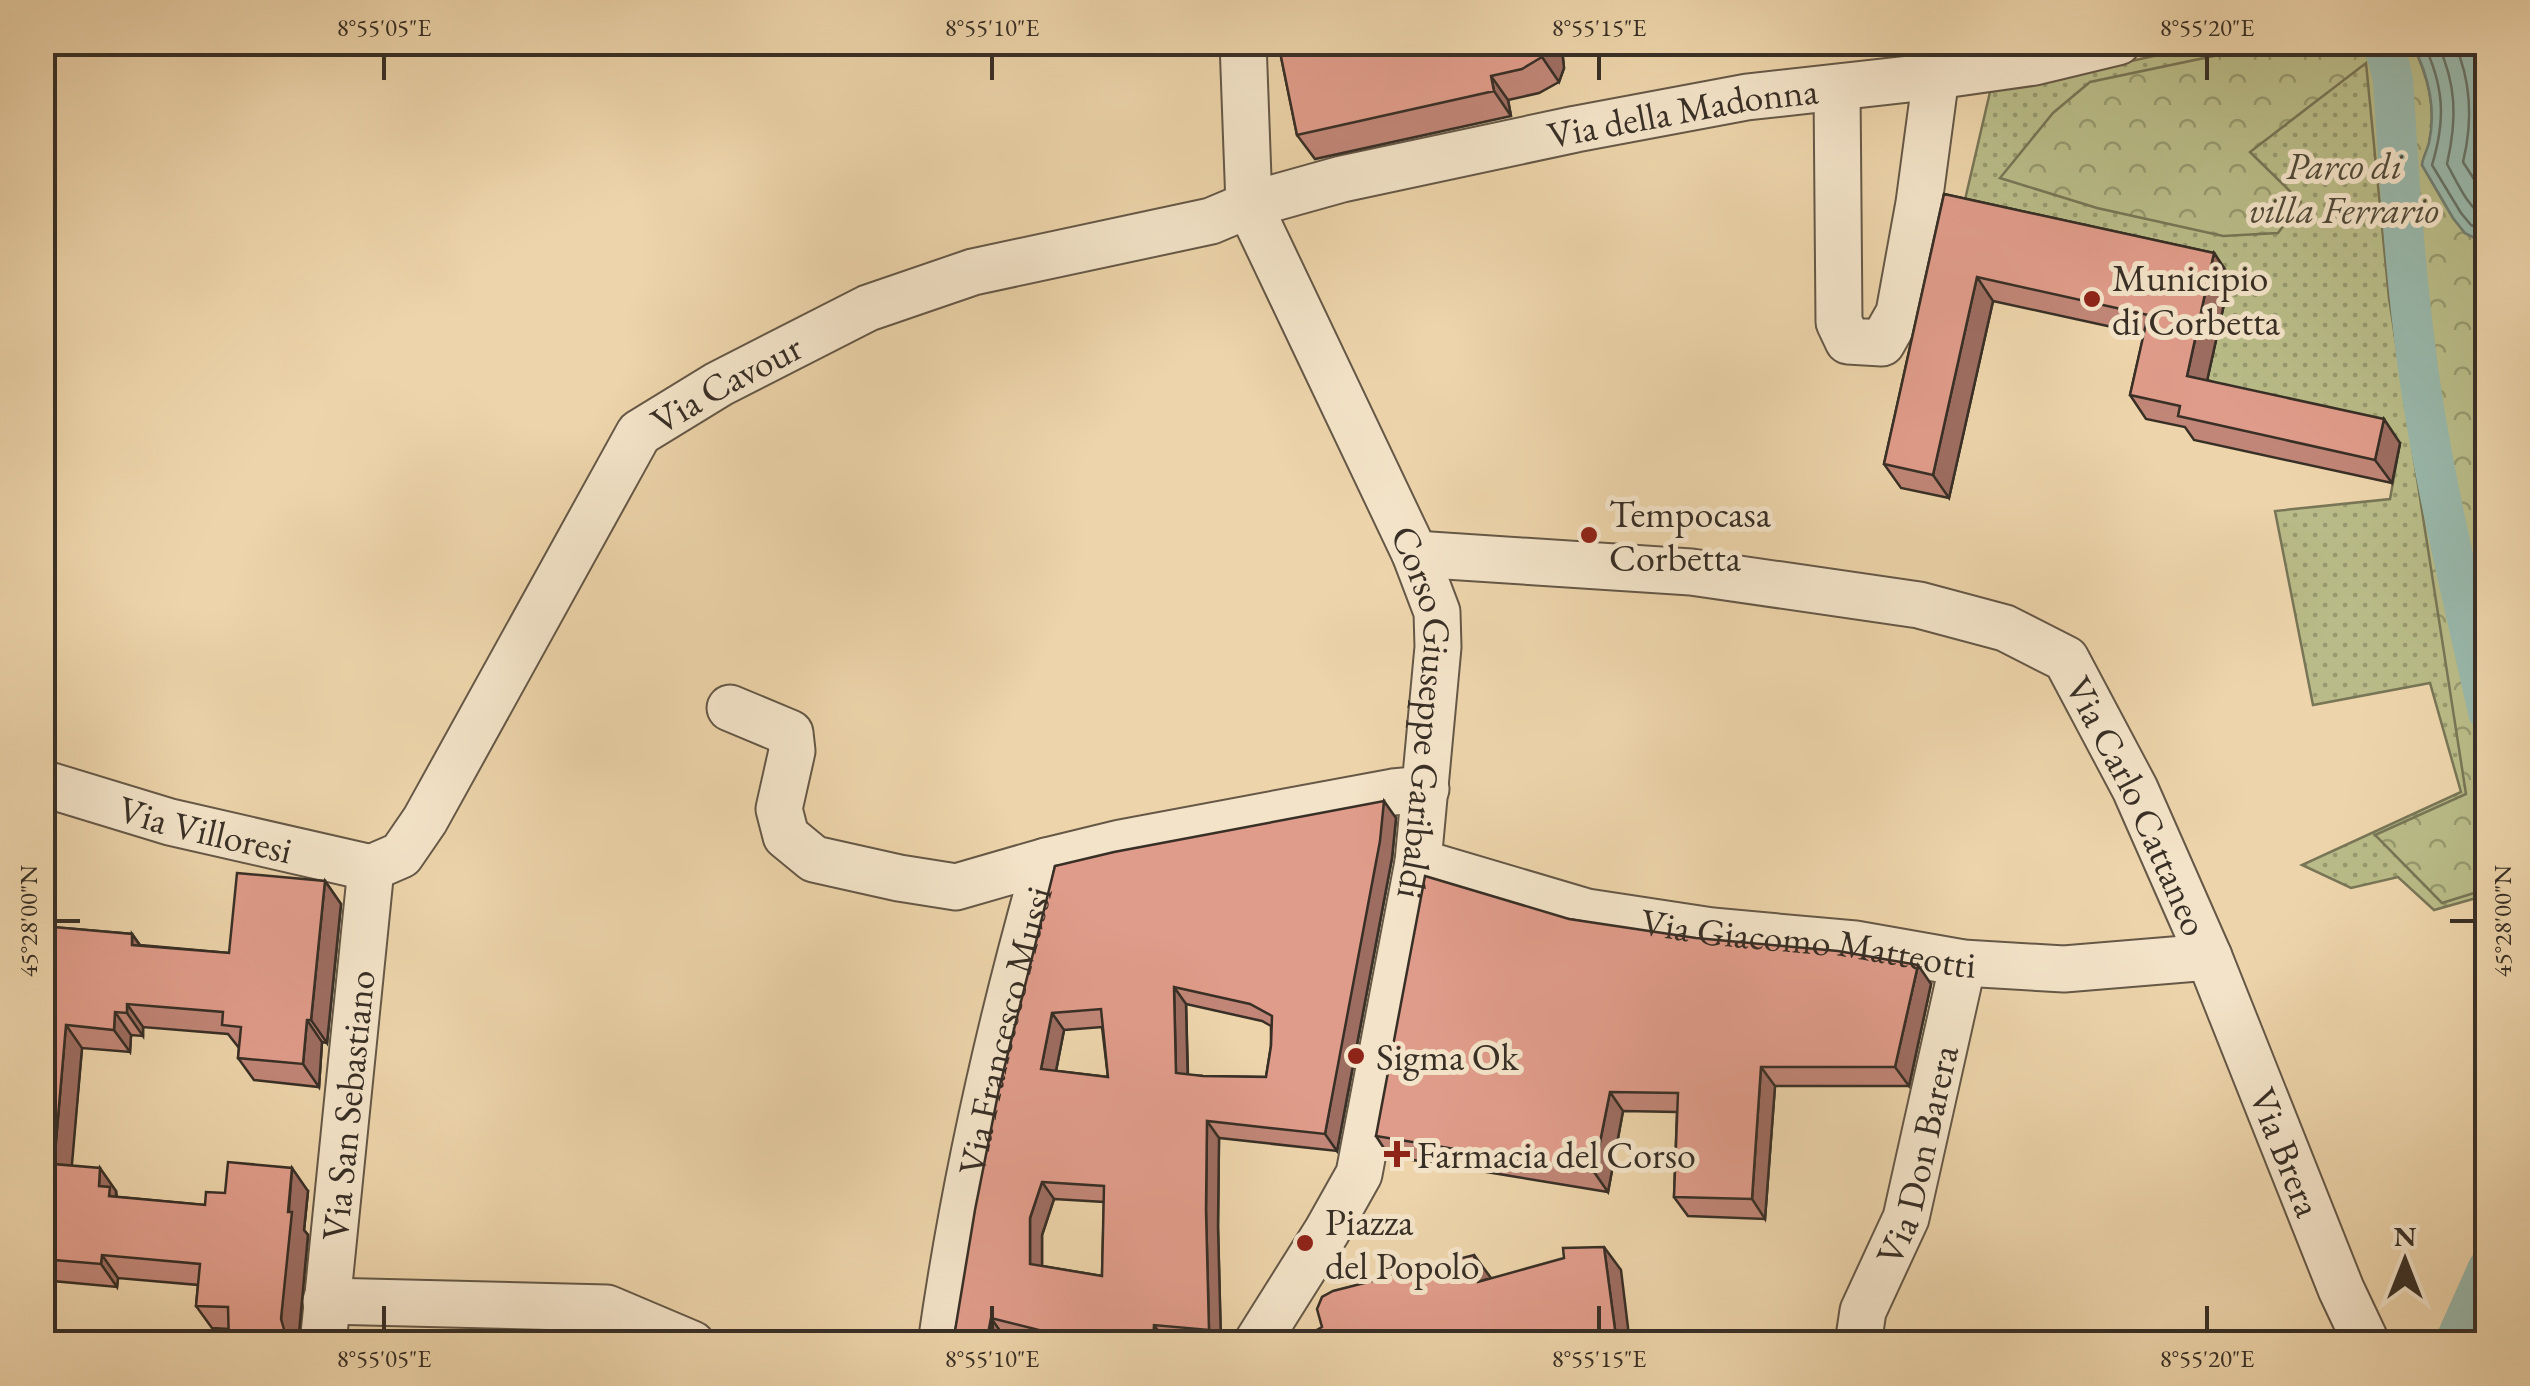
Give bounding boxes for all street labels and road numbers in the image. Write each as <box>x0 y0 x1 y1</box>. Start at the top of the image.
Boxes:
street label: Via della Madonna <box>1543 65 1821 159</box>
street label: Via Cavour <box>641 321 810 445</box>
street label: Corso Giuseppe Garibaldi <box>1380 517 1463 903</box>
street label: Via Carlo Cattaneo <box>2055 668 2221 943</box>
street label: Via Villoresi <box>113 783 297 874</box>
street label: Via Francesco Mussi <box>946 880 1062 1179</box>
street label: Via Giacomo Matteotti <box>1638 896 1977 988</box>
street label: Via San Sebastiano <box>309 968 385 1243</box>
street label: Via Don Barera <box>1863 1039 1969 1272</box>
street label: Via Brera <box>2239 1080 2334 1224</box>

